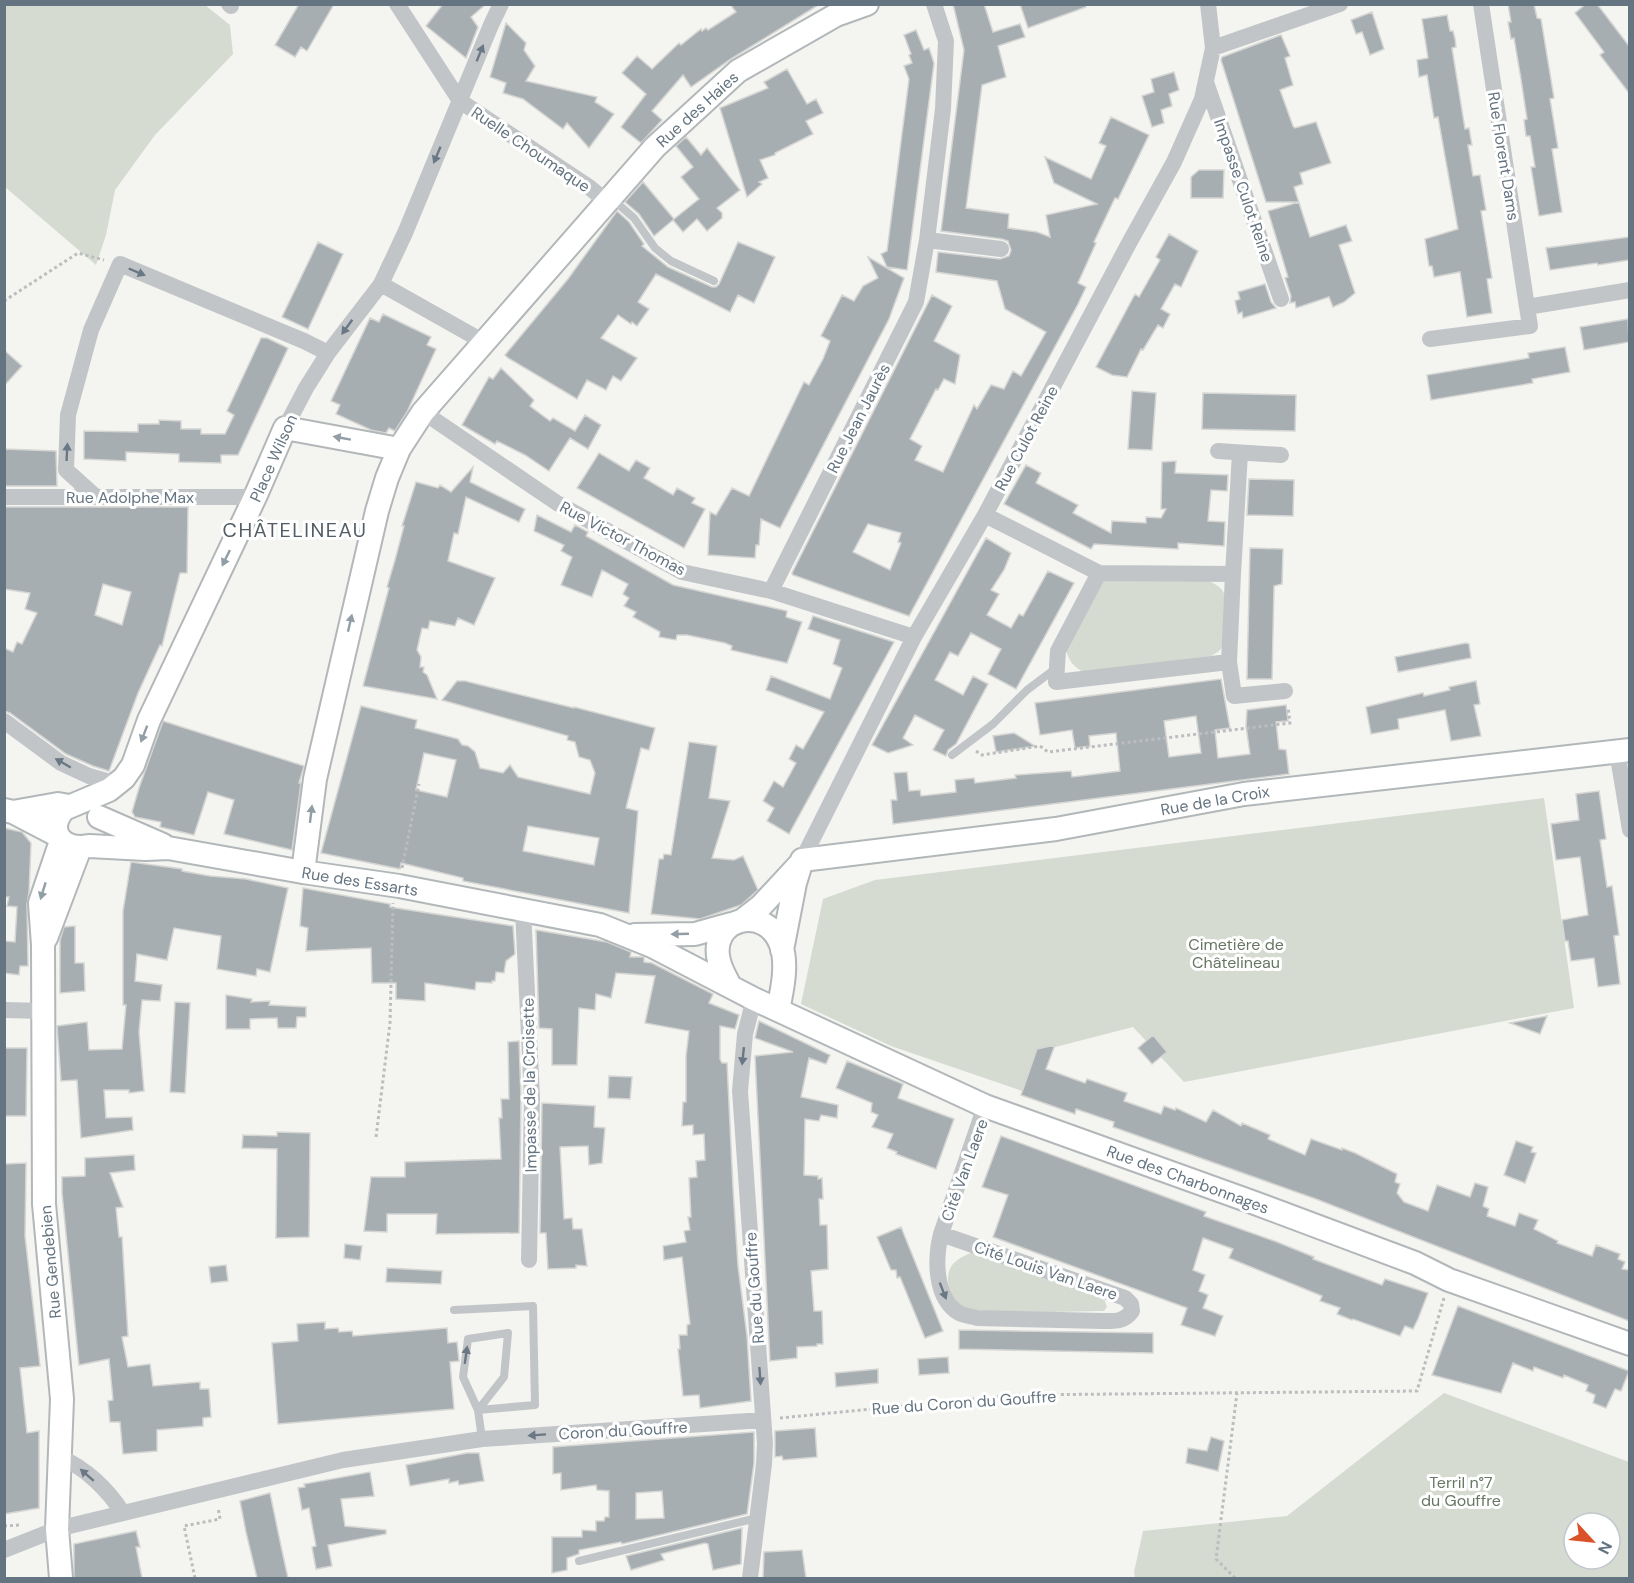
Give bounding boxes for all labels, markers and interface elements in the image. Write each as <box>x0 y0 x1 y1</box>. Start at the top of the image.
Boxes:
one-way arrow <box>475 43 485 61</box>
street label: Rue des Haies <box>652 67 743 152</box>
street label: Rue Florent Dams <box>1483 90 1524 222</box>
street label: Ruelle Choumaque <box>467 102 594 197</box>
street label: Impasse Culot Reine <box>1209 116 1278 265</box>
one-way arrow <box>432 146 441 164</box>
one-way arrow <box>129 267 147 277</box>
one-way arrow <box>342 319 354 334</box>
street label: Rue Jean Jaurès <box>822 360 895 476</box>
street label: Rue Culot Reine <box>990 382 1063 494</box>
street label: Place Wilson <box>245 411 302 505</box>
one-way arrow <box>333 433 352 442</box>
one-way arrow <box>62 443 71 462</box>
street label: Rue Adolphe Max <box>66 487 194 508</box>
street label: Rue Victor Thomas <box>556 496 689 581</box>
district label: CHÂTELINEAU <box>223 517 367 543</box>
one-way arrow <box>221 549 230 566</box>
one-way arrow <box>346 614 356 632</box>
one-way arrow <box>138 726 148 744</box>
one-way arrow <box>54 758 71 768</box>
street label: Rue de la Croix <box>1159 781 1271 820</box>
one-way arrow <box>306 804 315 823</box>
street label: Rue des Essarts <box>300 862 420 901</box>
one-way arrow <box>38 883 48 901</box>
one-way arrow <box>671 930 690 939</box>
park label: Cimetière de Châtelineau <box>1188 934 1284 973</box>
street label: Impasse de la Croisette <box>517 997 542 1173</box>
one-way arrow <box>738 1046 748 1065</box>
street label: Cité Van Laere <box>936 1116 993 1224</box>
street label: Rue des Charbonnages <box>1104 1140 1272 1219</box>
street label: Rue Gendebien <box>35 1204 66 1319</box>
street label: Rue du Gouffre <box>740 1231 769 1344</box>
street label: Cité Louis Van Laere <box>971 1236 1120 1305</box>
one-way arrow <box>939 1282 949 1300</box>
one-way arrow <box>462 1345 471 1364</box>
one-way arrow <box>756 1367 765 1386</box>
street label: Rue du Coron du Gouffre <box>871 1386 1057 1419</box>
street label: Coron du Gouffre <box>558 1417 688 1444</box>
one-way arrow <box>528 1430 547 1440</box>
one-way arrow <box>79 1468 95 1481</box>
park label: Terril n°7 du Gouffre <box>1421 1472 1501 1511</box>
north arrow <box>1562 1511 1622 1571</box>
text: N <box>1593 1538 1617 1558</box>

